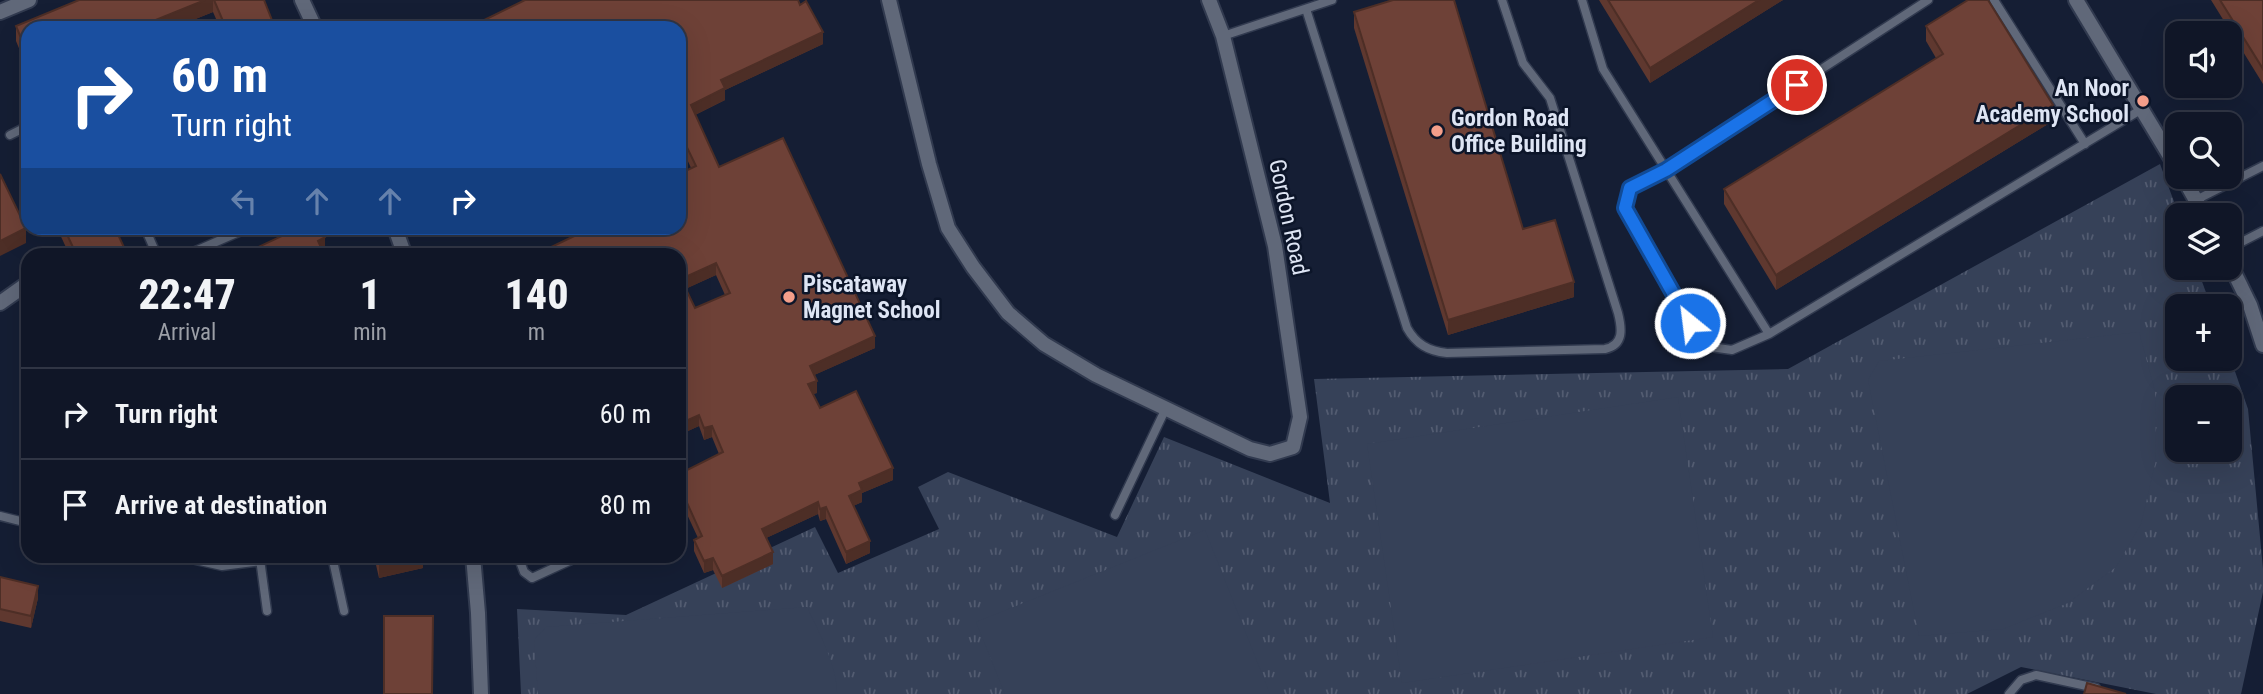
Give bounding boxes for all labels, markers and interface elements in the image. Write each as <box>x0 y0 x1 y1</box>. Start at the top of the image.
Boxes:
map controls <box>2165 21 2242 462</box>
button: sound <box>2165 21 2242 98</box>
text: 60 m <box>171 47 268 104</box>
icon: right <box>56 49 147 140</box>
pin <box>1767 55 1827 115</box>
icon: arrive <box>1778 66 1816 104</box>
place label: An Noor Academy School <box>1976 75 2129 128</box>
marker: An Noor Academy School <box>2135 93 2151 109</box>
place label: Gordon Road Office Building <box>1451 105 1587 158</box>
text: Turn right <box>171 106 292 144</box>
button: search <box>2165 112 2242 189</box>
marker: Gordon Road Office Building <box>1429 123 1445 139</box>
street label: Gordon Road <box>1263 157 1314 277</box>
icon: left <box>225 182 263 220</box>
icon: ahead <box>298 182 336 220</box>
icon: ahead <box>371 182 409 220</box>
icon: right <box>444 182 482 220</box>
button: layers <box>2165 203 2242 280</box>
text: 22:47 <box>138 270 236 319</box>
text: 1 <box>359 270 381 319</box>
text: 140 <box>504 270 569 319</box>
place label: Piscataway Magnet School <box>803 271 941 324</box>
position arrow <box>1653 286 1727 360</box>
marker: Piscataway Magnet School <box>781 289 797 305</box>
button: + <box>2165 294 2242 371</box>
text: Arrival <box>158 319 216 346</box>
text: min <box>353 319 387 346</box>
text: m <box>528 319 545 346</box>
button: − <box>2165 385 2242 462</box>
icon: right <box>56 395 94 433</box>
text: Turn right <box>115 399 217 429</box>
text: 60 m <box>600 399 651 429</box>
icon: arrive <box>56 486 94 524</box>
text: Arrive at destination <box>115 490 327 520</box>
text: 80 m <box>600 490 651 520</box>

